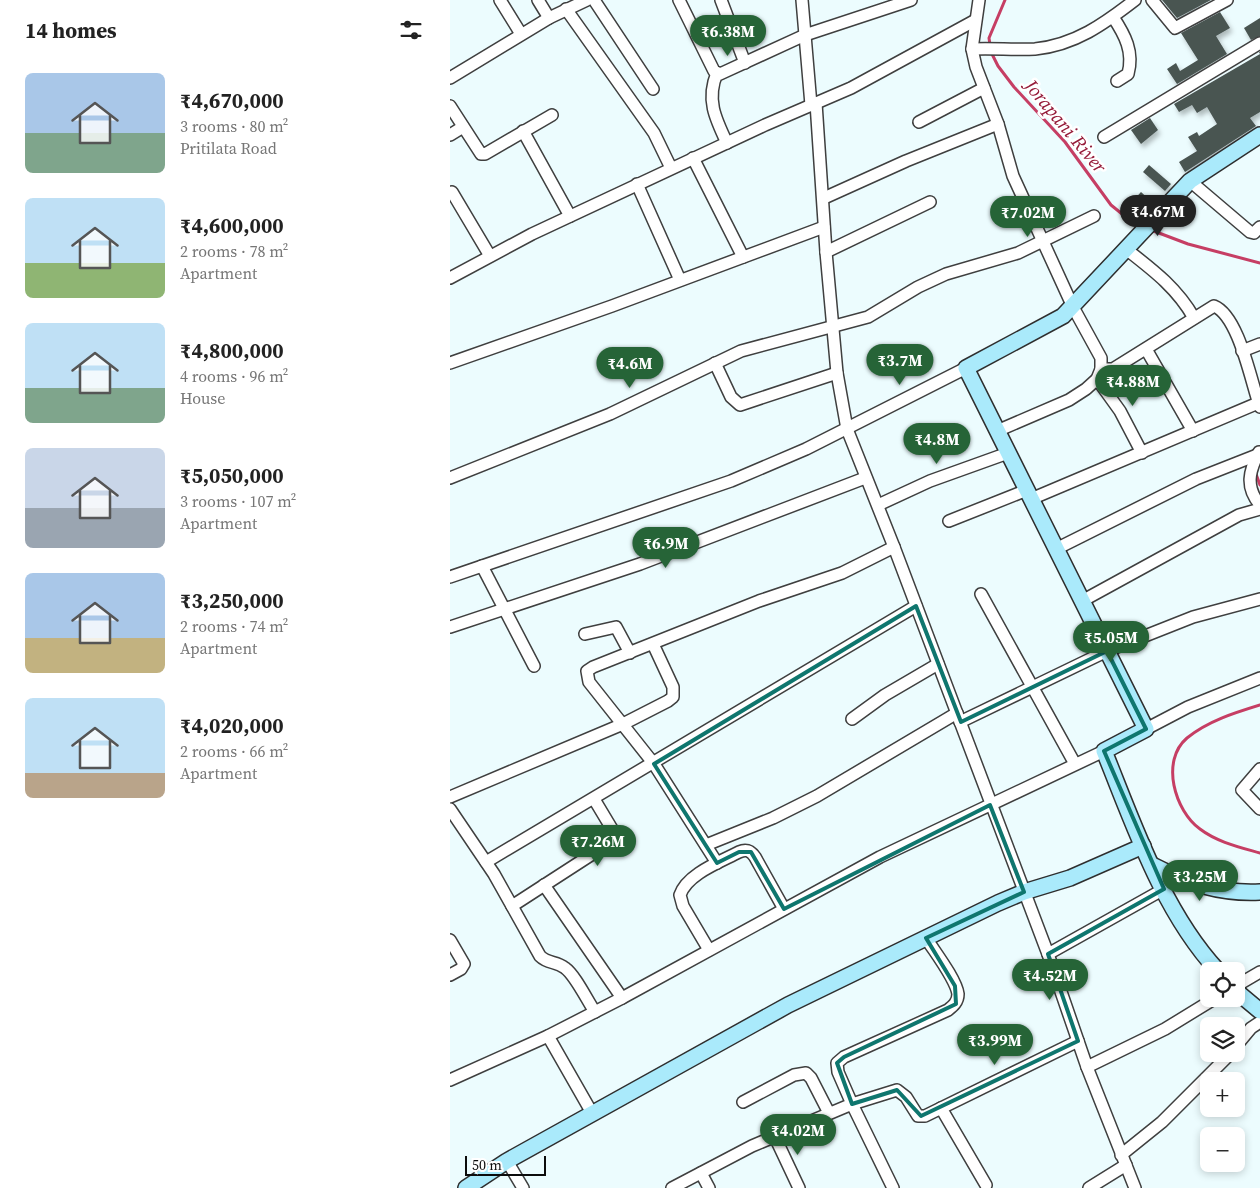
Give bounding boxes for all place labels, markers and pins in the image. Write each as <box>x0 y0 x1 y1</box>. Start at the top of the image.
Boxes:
pin: ₹6.38M <box>687 15 769 57</box>
pin: ₹4.67M <box>1117 194 1199 237</box>
pin: ₹7.02M <box>987 196 1069 238</box>
pin: ₹3.7M <box>865 344 935 386</box>
pin: ₹4.6M <box>595 346 665 389</box>
pin: ₹4.88M <box>1092 364 1174 407</box>
pin: ₹4.8M <box>902 422 972 465</box>
pin: ₹6.9M <box>631 526 701 569</box>
pin: ₹5.05M <box>1070 620 1152 663</box>
pin: ₹7.26M <box>557 824 639 867</box>
pin: ₹3.25M <box>1159 860 1241 902</box>
pin: ₹4.52M <box>1009 958 1091 1001</box>
pin: ₹3.99M <box>954 1024 1036 1066</box>
pin: ₹4.02M <box>757 1114 839 1156</box>

